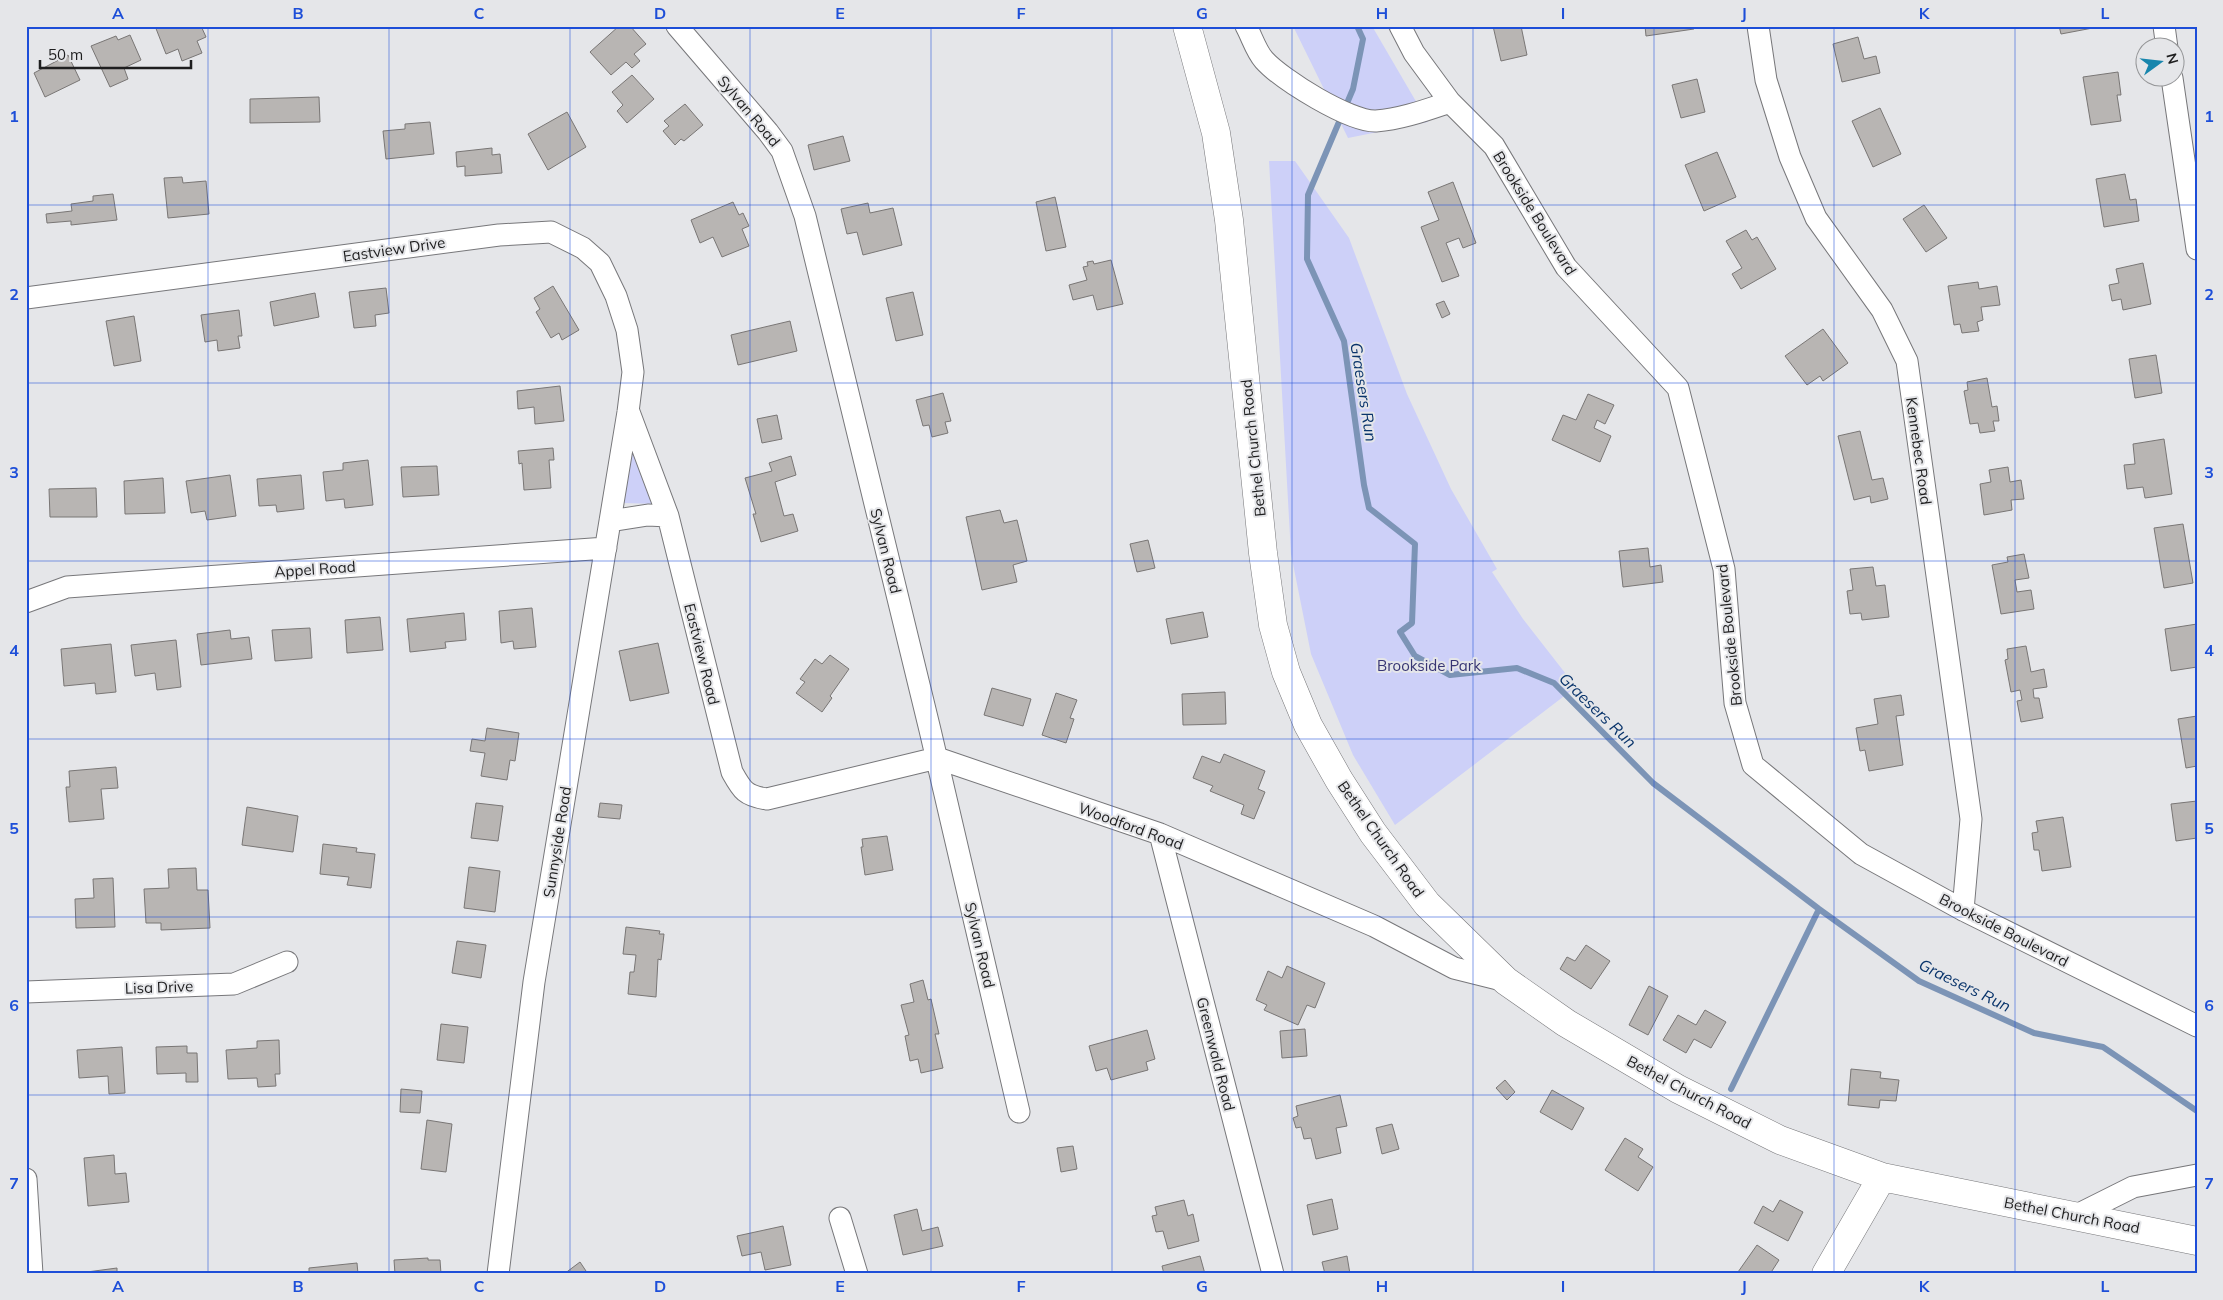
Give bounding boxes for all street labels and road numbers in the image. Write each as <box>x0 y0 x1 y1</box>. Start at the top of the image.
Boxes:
street label: Sylvan Road <box>714 72 784 150</box>
street label: Brookside Boulevard <box>1489 148 1581 278</box>
street label: Eastview Drive <box>342 232 446 266</box>
street label: Bethel Church Road <box>1236 378 1270 518</box>
street label: Kennebec Road <box>1902 396 1936 506</box>
street label: Sylvan Road <box>866 506 906 596</box>
street label: Appel Road <box>274 557 356 581</box>
street label: Brookside Boulevard <box>1712 563 1746 707</box>
street label: Eastview Road <box>680 601 724 707</box>
street label: Bethel Church Road <box>1334 777 1428 901</box>
street label: Sunnyside Road <box>539 785 575 899</box>
street label: Woodford Road <box>1076 798 1186 854</box>
street label: Brookside Boulevard <box>1936 889 2072 971</box>
street label: Sylvan Road <box>961 900 999 990</box>
street label: Lisa Drive <box>125 976 193 998</box>
street label: Greenwald Road <box>1193 995 1239 1113</box>
street label: Bethel Church Road <box>1624 1051 1754 1133</box>
street label: Bethel Church Road <box>2002 1193 2142 1237</box>

